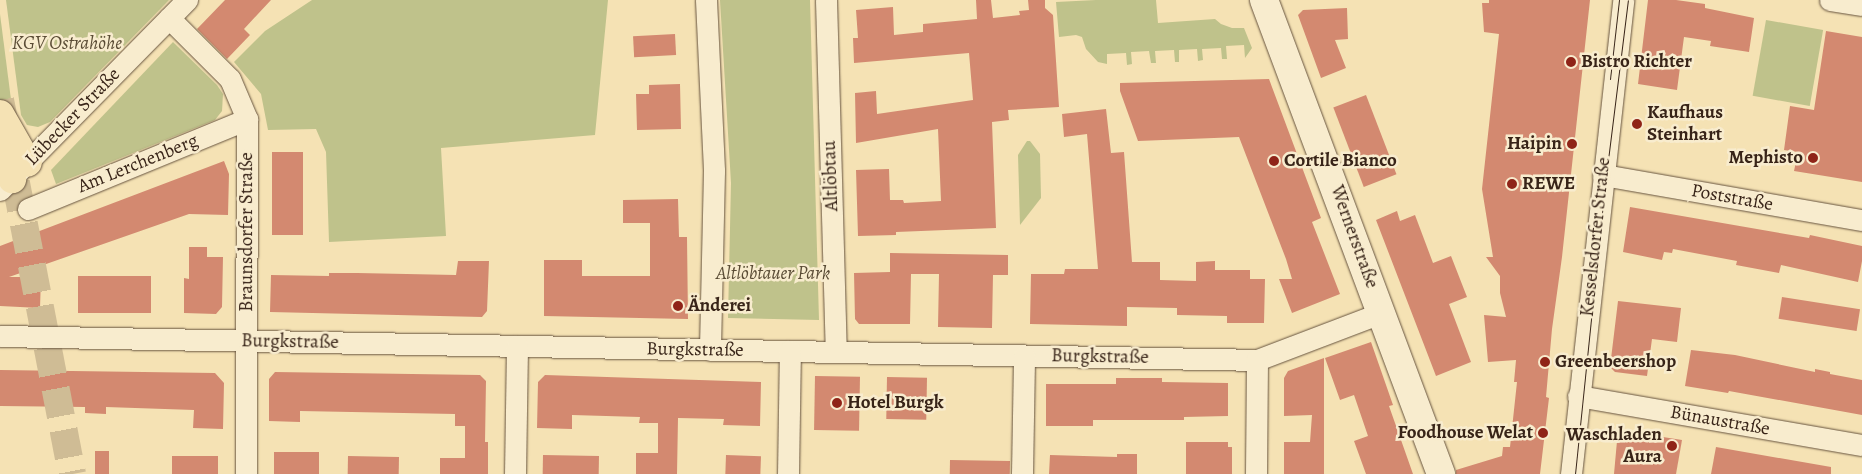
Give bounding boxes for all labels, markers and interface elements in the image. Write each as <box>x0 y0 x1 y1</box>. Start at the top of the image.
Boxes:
park label: KGV Ostrahöhe <box>12 33 122 55</box>
place label: Bistro Richter <box>1581 51 1692 73</box>
marker: Bistro Richter <box>1565 56 1577 68</box>
street label: Lübecker Straße <box>21 63 125 171</box>
place label: Kaufhaus Steinhart <box>1647 102 1723 146</box>
marker: Kaufhaus Steinhart <box>1631 118 1643 130</box>
street label: Am Lerchenberg <box>75 130 201 198</box>
place label: Haipin <box>1507 133 1562 155</box>
marker: Haipin <box>1566 138 1578 150</box>
street label: Altlöbtau <box>818 140 844 212</box>
place label: Mephisto <box>1729 147 1803 169</box>
place label: Cortile Bianco <box>1284 150 1397 172</box>
street label: Braunsdorfer Straße <box>236 152 258 312</box>
marker: Mephisto <box>1807 152 1819 164</box>
marker: Cortile Bianco <box>1268 155 1280 167</box>
street label: Kesselsdorfer Straße <box>1576 156 1616 318</box>
place label: REWE <box>1522 173 1575 195</box>
marker: REWE <box>1506 178 1518 190</box>
street label: Poststraße <box>1689 180 1775 216</box>
street label: Wernerstraße <box>1325 182 1383 292</box>
park label: Altlöbtauer Park <box>716 263 830 285</box>
place label: Änderei <box>688 295 751 317</box>
marker: Änderei <box>672 300 684 312</box>
street label: Burgkstraße <box>241 330 339 354</box>
street label: Burgkstraße <box>646 338 744 362</box>
street label: Burgkstraße <box>1051 345 1149 369</box>
place label: Greenbeershop <box>1555 351 1676 373</box>
marker: Greenbeershop <box>1539 356 1551 368</box>
place label: Hotel Burgk <box>847 392 944 414</box>
marker: Hotel Burgk <box>831 397 843 409</box>
street label: Bünaustraße <box>1668 401 1772 441</box>
place label: Foodhouse Welat <box>1398 422 1533 444</box>
place label: Waschladen Aura <box>1566 424 1662 468</box>
marker: Foodhouse Welat <box>1537 427 1549 439</box>
marker: Waschladen Aura <box>1666 440 1678 452</box>

